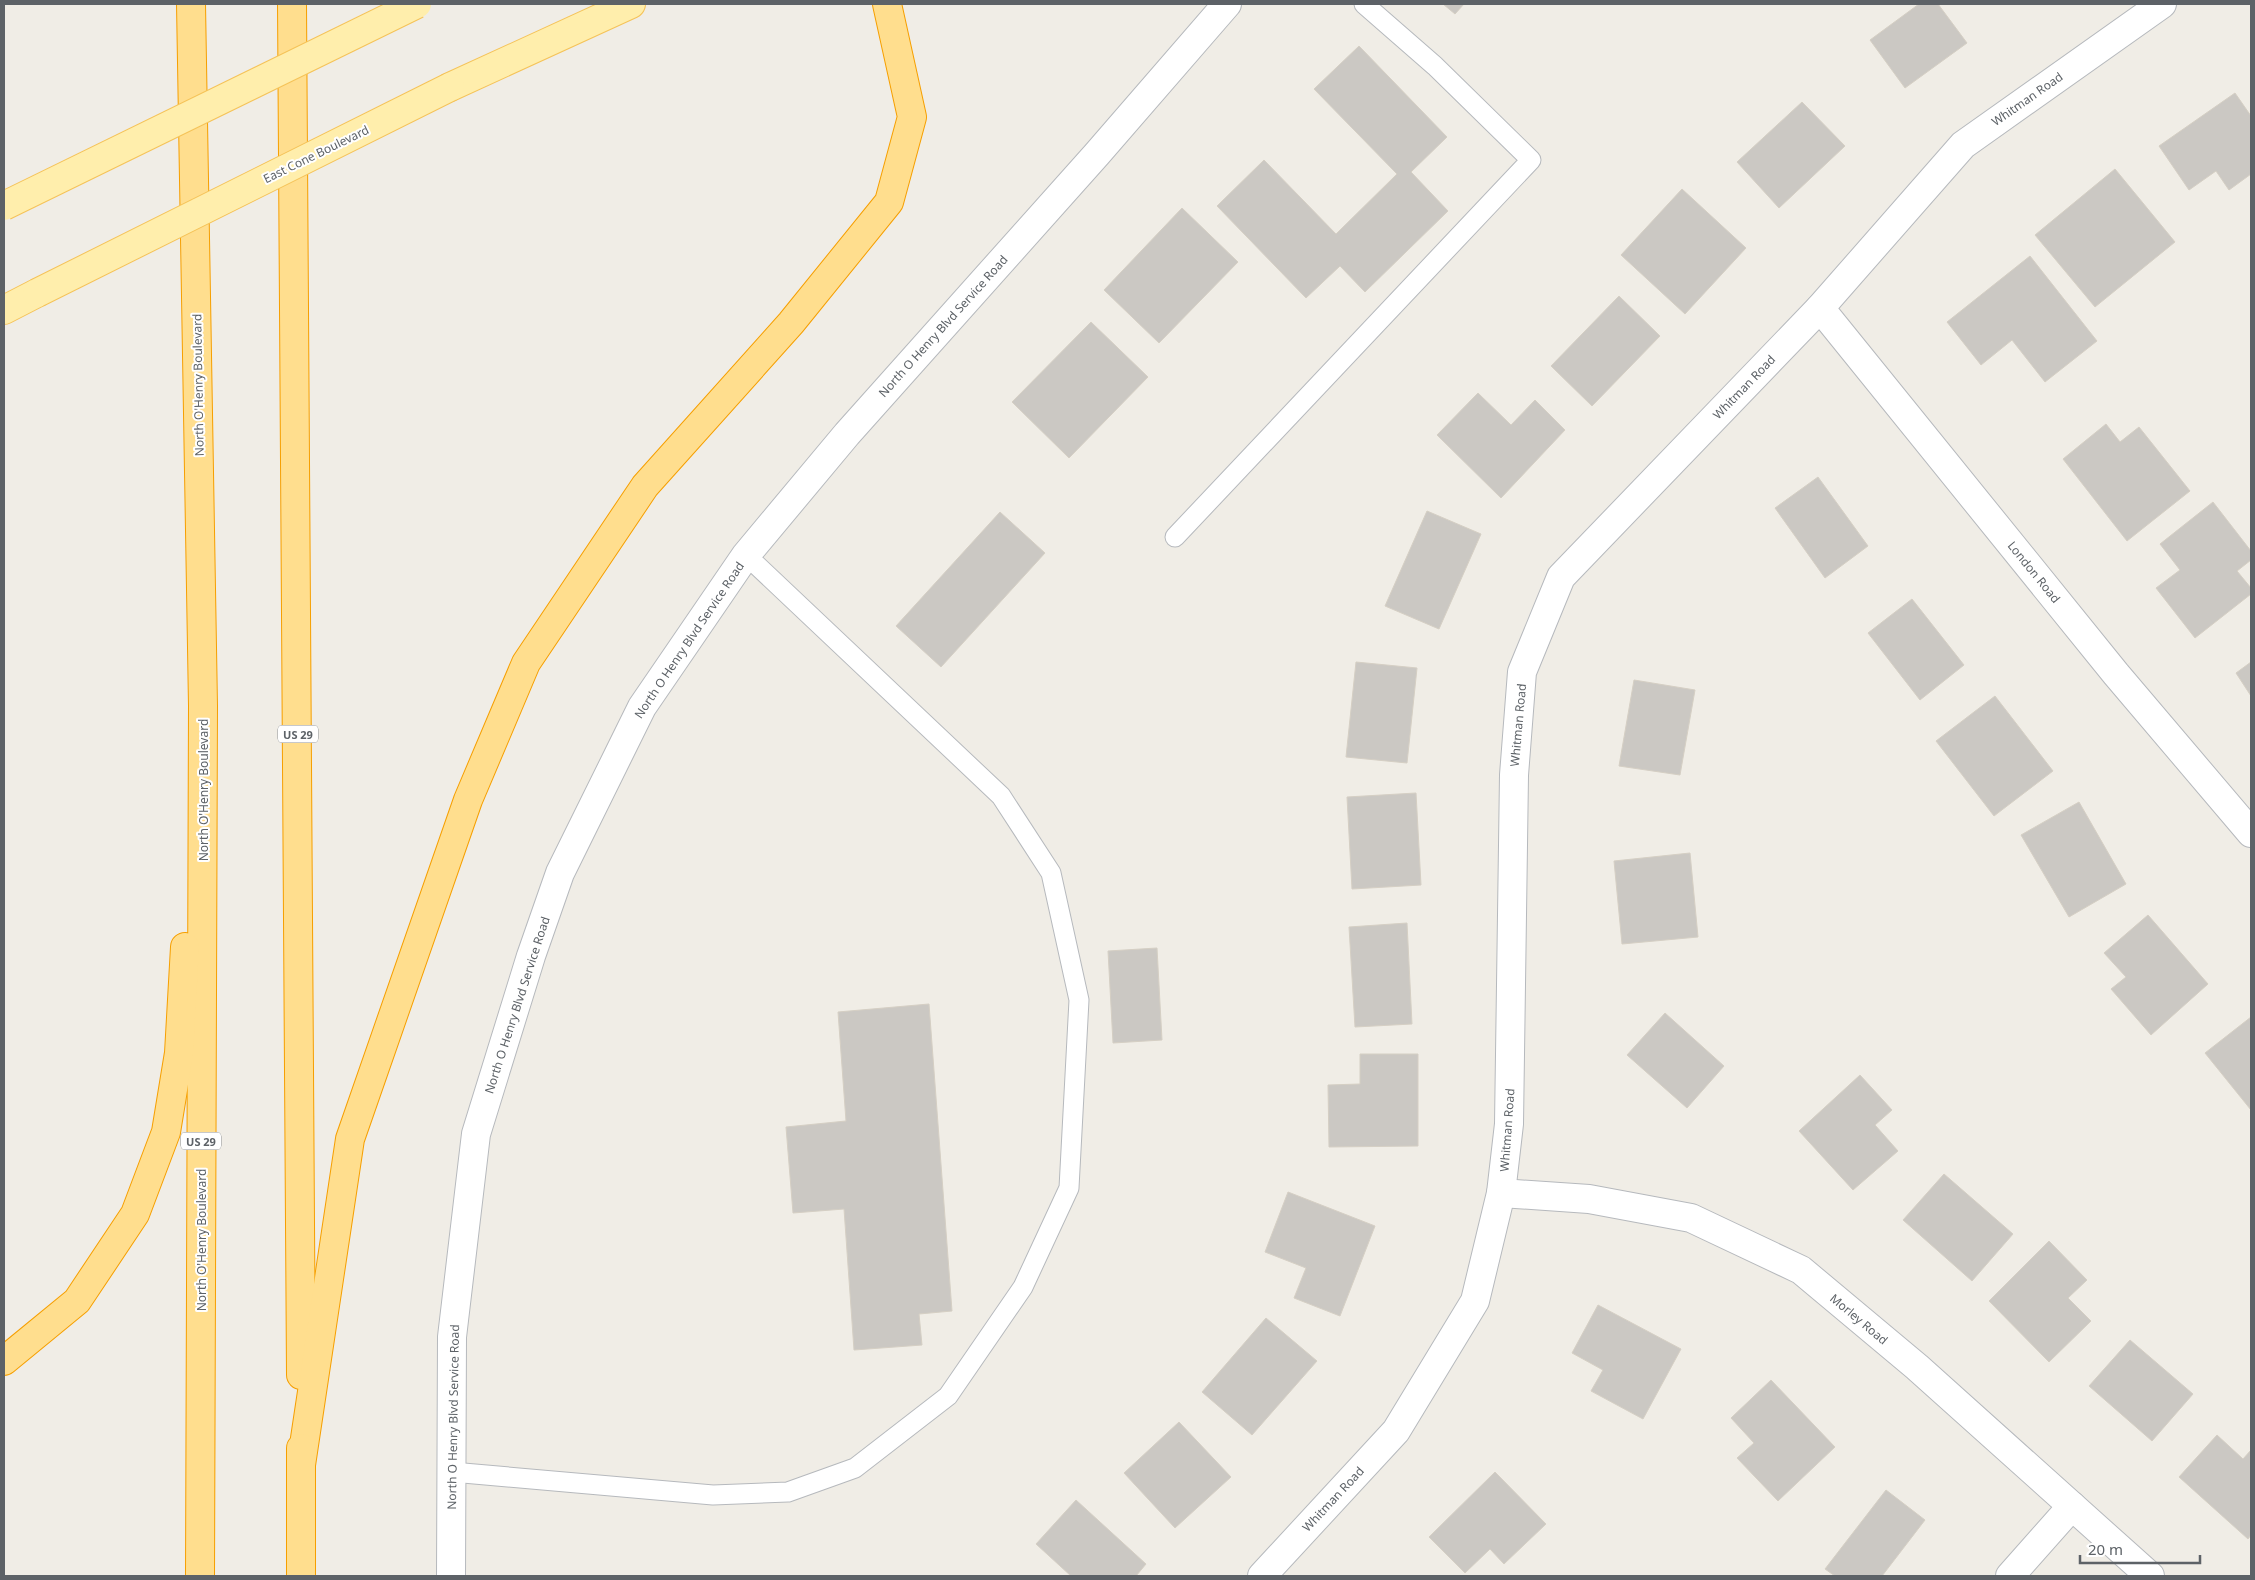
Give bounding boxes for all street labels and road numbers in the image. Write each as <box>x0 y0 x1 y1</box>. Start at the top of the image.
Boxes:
street label: Whitman Road <box>1988 68 2066 130</box>
street label: East Cone Boulevard <box>260 121 372 187</box>
street label: North O Henry Blvd Service Road <box>875 251 1011 401</box>
street label: North O'Henry Boulevard <box>188 314 208 456</box>
street label: Whitman Road <box>1709 351 1779 423</box>
street label: London Road <box>2004 538 2064 606</box>
street label: North O Henry Blvd Service Road <box>630 558 748 722</box>
street label: Whitman Road <box>1506 683 1530 767</box>
street label: North O'Henry Boulevard <box>195 719 212 861</box>
road number: US 29 <box>278 726 318 742</box>
street label: North O Henry Blvd Service Road <box>480 914 554 1096</box>
street label: Whitman Road <box>1496 1088 1518 1172</box>
road number: US 29 <box>181 1132 221 1150</box>
street label: North O'Henry Boulevard <box>193 1169 210 1311</box>
street label: Morley Road <box>1826 1290 1892 1348</box>
street label: North O Henry Blvd Service Road <box>443 1324 463 1510</box>
street label: Whitman Road <box>1298 1463 1368 1535</box>

